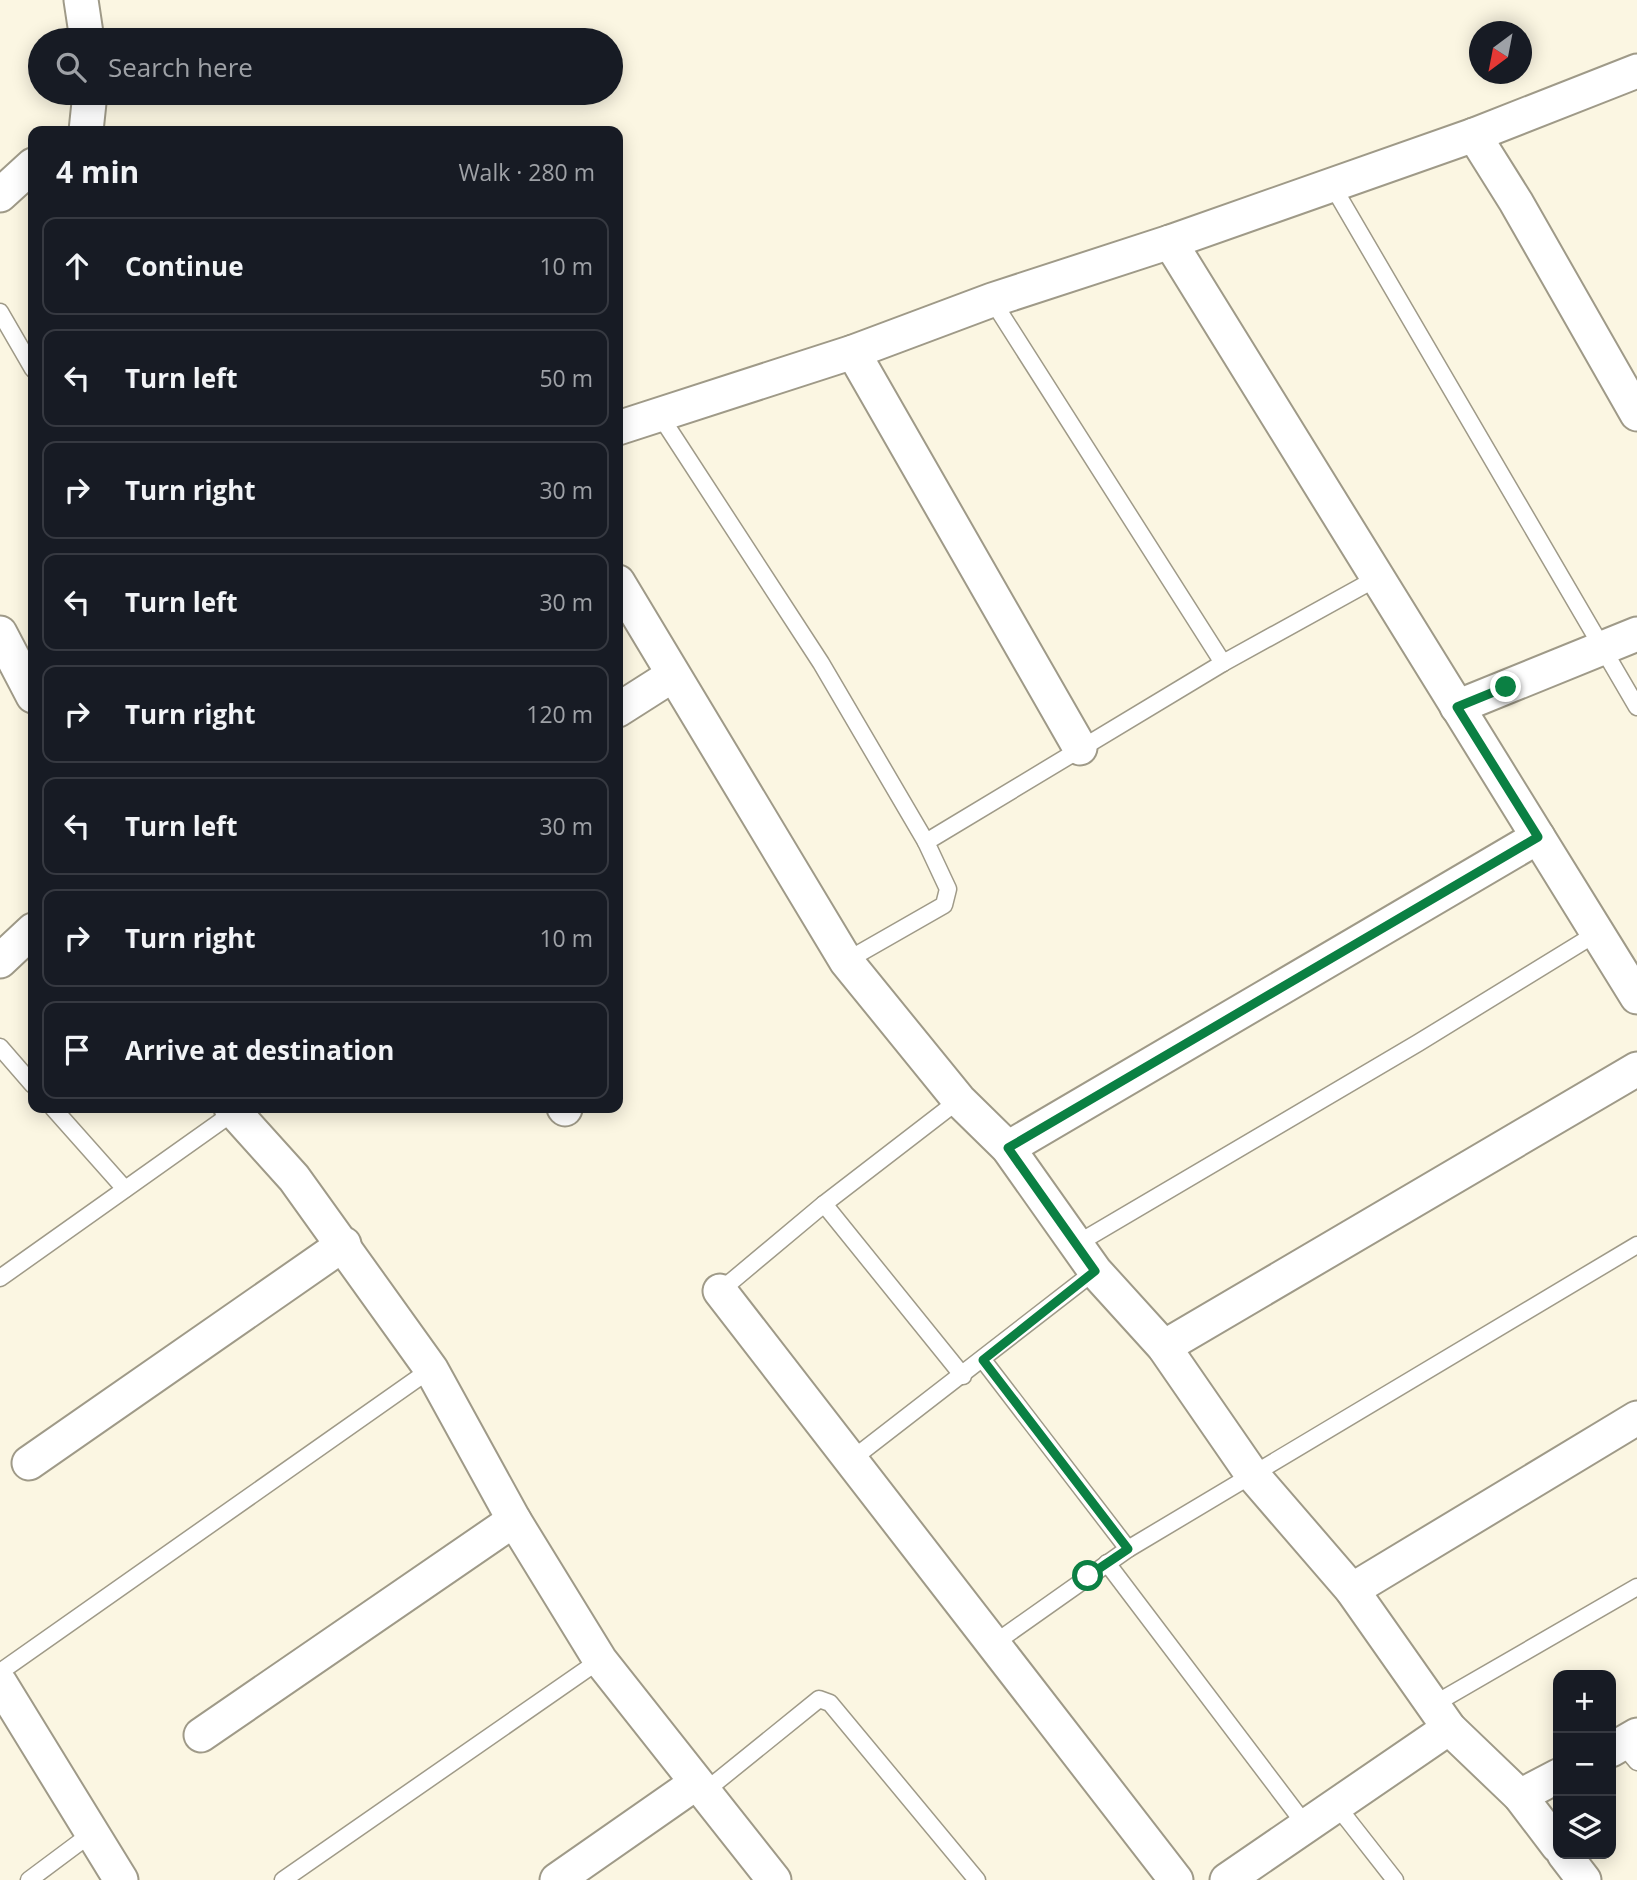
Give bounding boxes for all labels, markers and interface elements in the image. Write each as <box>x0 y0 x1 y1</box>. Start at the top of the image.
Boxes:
north arrow <box>1469 21 1532 84</box>
search box <box>28 28 623 105</box>
icon: search <box>52 48 90 86</box>
text: Search here <box>108 49 253 85</box>
text: 4 min <box>56 151 139 192</box>
text: Walk · 280 m <box>458 156 595 188</box>
icon: ahead <box>58 247 96 285</box>
text: Continue <box>125 248 244 284</box>
text: 10 m <box>539 250 593 282</box>
icon: left <box>58 359 96 397</box>
text: Turn left <box>125 360 237 396</box>
text: 50 m <box>539 362 593 394</box>
icon: right <box>58 471 96 509</box>
text: Turn right <box>125 472 256 508</box>
text: 30 m <box>539 474 593 506</box>
icon: left <box>58 583 96 621</box>
text: Turn left <box>125 584 237 620</box>
text: 30 m <box>539 586 593 618</box>
route end <box>1490 671 1521 702</box>
icon: right <box>58 695 96 733</box>
text: Turn right <box>125 696 256 732</box>
text: 120 m <box>526 698 593 730</box>
icon: left <box>58 807 96 845</box>
text: Turn left <box>125 808 237 844</box>
text: 30 m <box>539 810 593 842</box>
icon: right <box>58 919 96 957</box>
text: Turn right <box>125 920 256 956</box>
text: 10 m <box>539 922 593 954</box>
icon: arrive <box>58 1031 96 1069</box>
text: Arrive at destination <box>125 1032 394 1068</box>
route start <box>1072 1560 1103 1591</box>
map controls <box>1553 1670 1616 1859</box>
button: + <box>1553 1670 1616 1733</box>
button: − <box>1553 1733 1616 1796</box>
button: layers <box>1553 1796 1616 1859</box>

